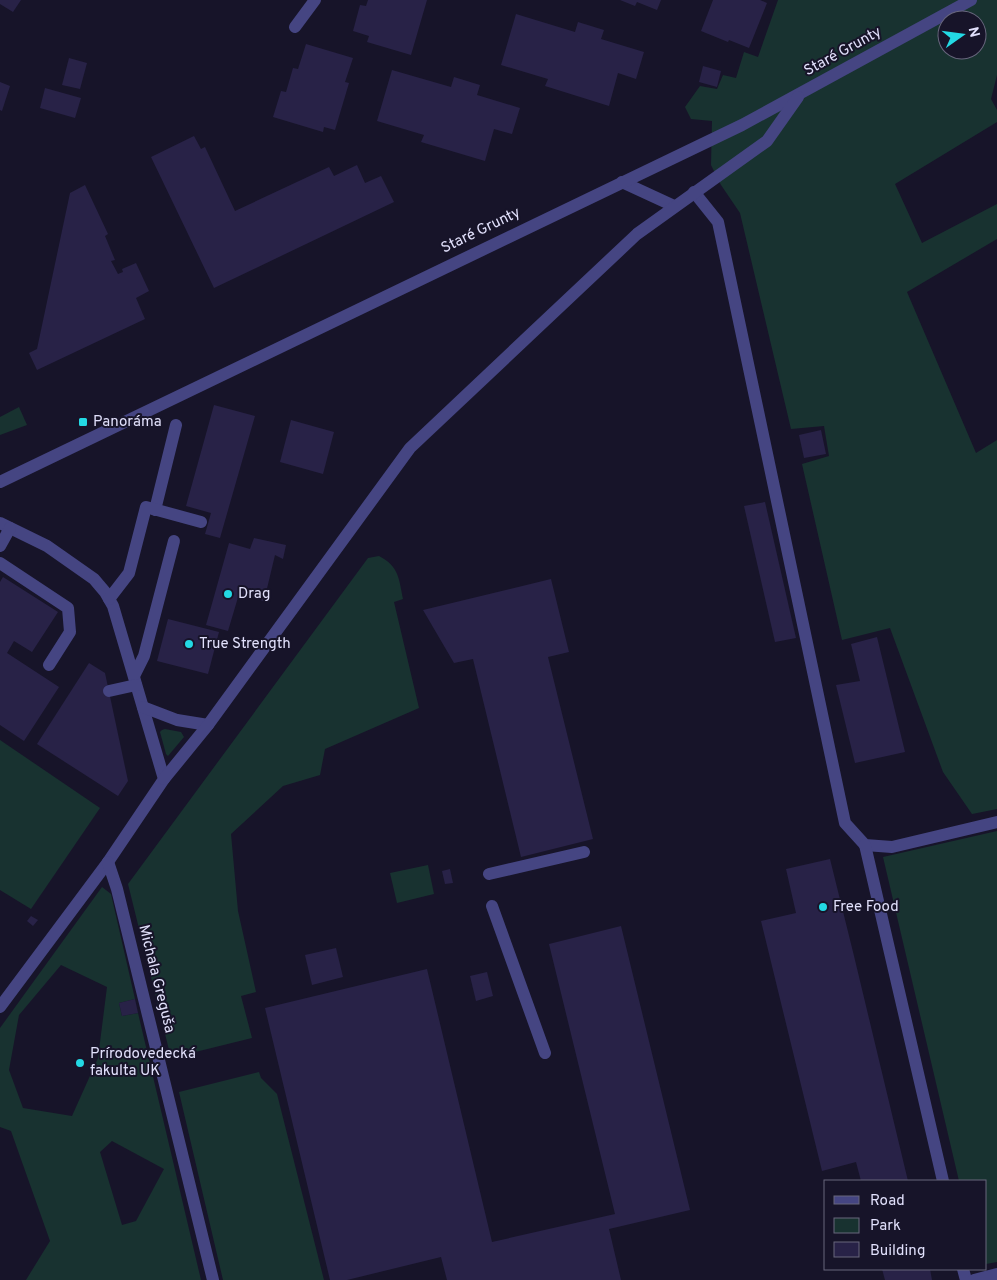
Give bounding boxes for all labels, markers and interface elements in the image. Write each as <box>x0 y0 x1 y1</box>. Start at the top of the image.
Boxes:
north arrow <box>937 10 987 60</box>
street label: Staré Grunty <box>801 23 885 81</box>
text: N <box>964 25 983 39</box>
street label: Staré Grunty <box>438 204 524 258</box>
place label: Panoráma <box>93 413 162 432</box>
marker: Panoráma <box>77 416 89 428</box>
place label: Drag <box>238 585 270 604</box>
marker: Drag <box>222 588 234 600</box>
place label: True Strength <box>199 635 291 654</box>
marker: True Strength <box>183 638 195 650</box>
place label: Free Food <box>833 898 899 917</box>
marker: Free Food <box>817 901 829 913</box>
street label: Michala Greguša <box>133 923 179 1035</box>
place label: Prírodovedecká fakulta UK <box>90 1045 196 1081</box>
marker: Prírodovedecká fakulta UK <box>74 1057 86 1069</box>
legend <box>824 1180 987 1270</box>
text: Road <box>870 1192 905 1211</box>
text: Park <box>870 1217 901 1236</box>
text: Building <box>870 1242 925 1261</box>

